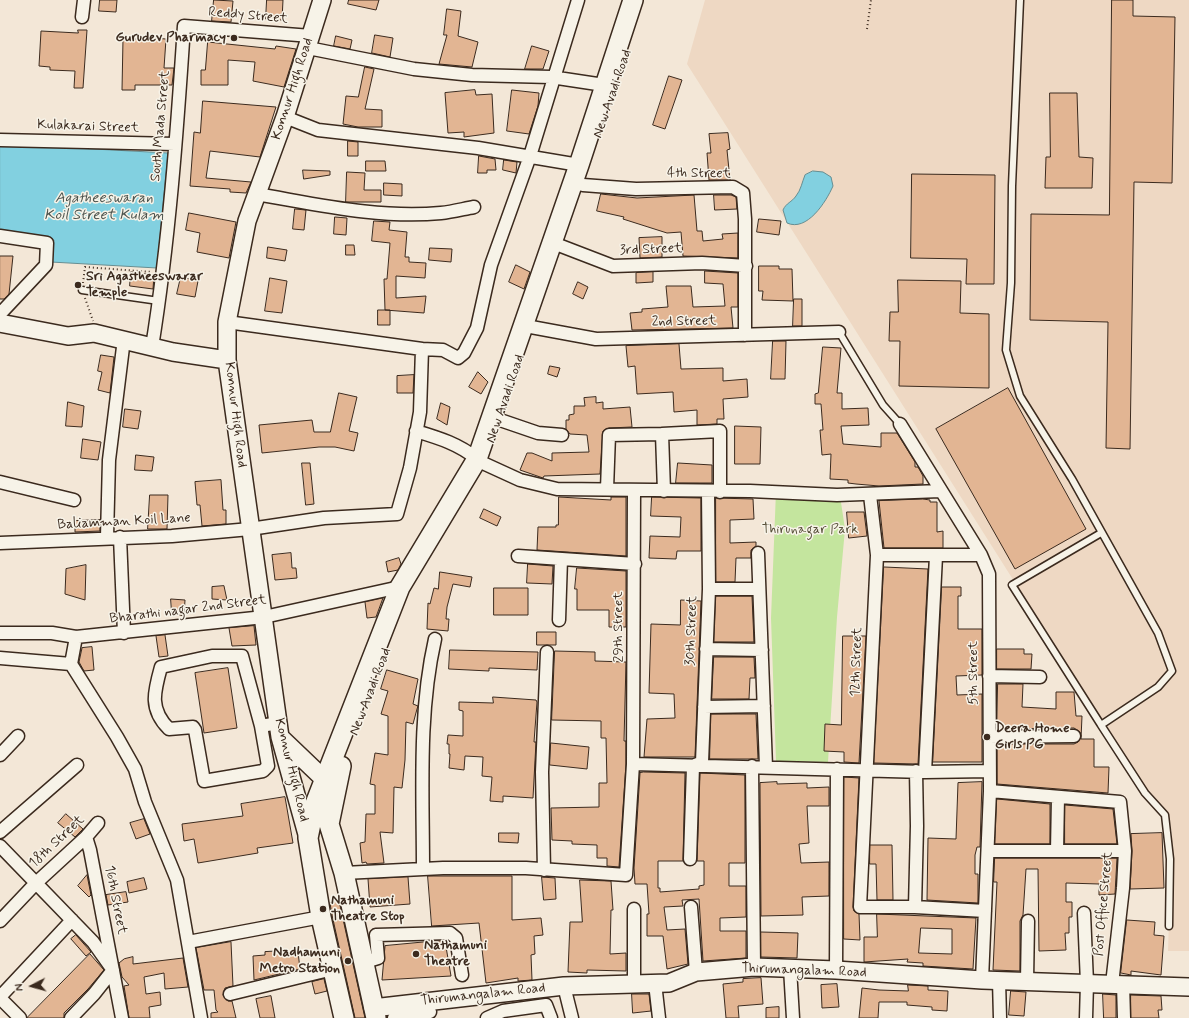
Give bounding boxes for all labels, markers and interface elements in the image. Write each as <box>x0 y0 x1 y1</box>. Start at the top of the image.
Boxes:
street label: Reddy Street <box>207 4 289 28</box>
place label: Gurudev Pharmacy <box>116 30 226 46</box>
marker: Gurudev Pharmacy <box>229 33 239 43</box>
street label: Konnur High Road <box>269 36 317 142</box>
street label: New Avadi Road <box>590 47 636 141</box>
street label: South Mada Street <box>148 70 174 182</box>
street label: Kulakarai Street <box>37 117 139 137</box>
street label: 4th Street <box>667 165 731 183</box>
water label: Agatheeswaran Koil Street Kulam <box>44 190 164 225</box>
street label: 3rd Street <box>619 241 683 259</box>
place label: Sri Agastheeswarar Temple <box>86 269 203 302</box>
marker: Sri Agastheeswarar Temple <box>73 280 83 290</box>
street label: 2nd Street <box>651 313 717 331</box>
street label: New Avadi Road <box>483 352 529 446</box>
street label: Konnur High Road <box>220 361 250 469</box>
street label: Baliamman Koil Lane <box>57 510 191 534</box>
park label: Thirunagar Park <box>762 522 858 538</box>
street label: Bharathi nagar 2nd Street <box>109 592 267 628</box>
street label: 29th Street <box>611 592 627 662</box>
street label: 30th Street <box>682 596 702 666</box>
street label: 12th Street <box>847 627 867 697</box>
street label: 5th Street <box>966 641 982 705</box>
street label: New Avadi Road <box>347 646 395 738</box>
street label: Konnur High Road <box>270 716 312 824</box>
place label: Deera Home Girls PG <box>995 721 1069 754</box>
marker: Deera Home Girls PG <box>982 732 992 742</box>
street label: 18th Street <box>26 812 88 872</box>
street label: Post Office Street <box>1091 851 1117 957</box>
street label: 16th Street <box>100 864 130 936</box>
place label: Nathamuni Theatre Stop <box>331 893 405 926</box>
marker: Nathamuni Theatre Stop <box>318 904 328 914</box>
place label: Nathamuni Theatre <box>424 938 487 970</box>
place label: Nadhamuni Metro Station <box>260 945 340 978</box>
marker: Nathamuni Theatre <box>411 949 421 959</box>
marker: Nadhamuni Metro Station <box>343 956 353 966</box>
street label: Thirumangalam Road <box>741 960 867 982</box>
north arrow <box>12 966 52 1006</box>
street label: Thirumangalam Road <box>420 980 546 1010</box>
text: N <box>13 983 27 992</box>

